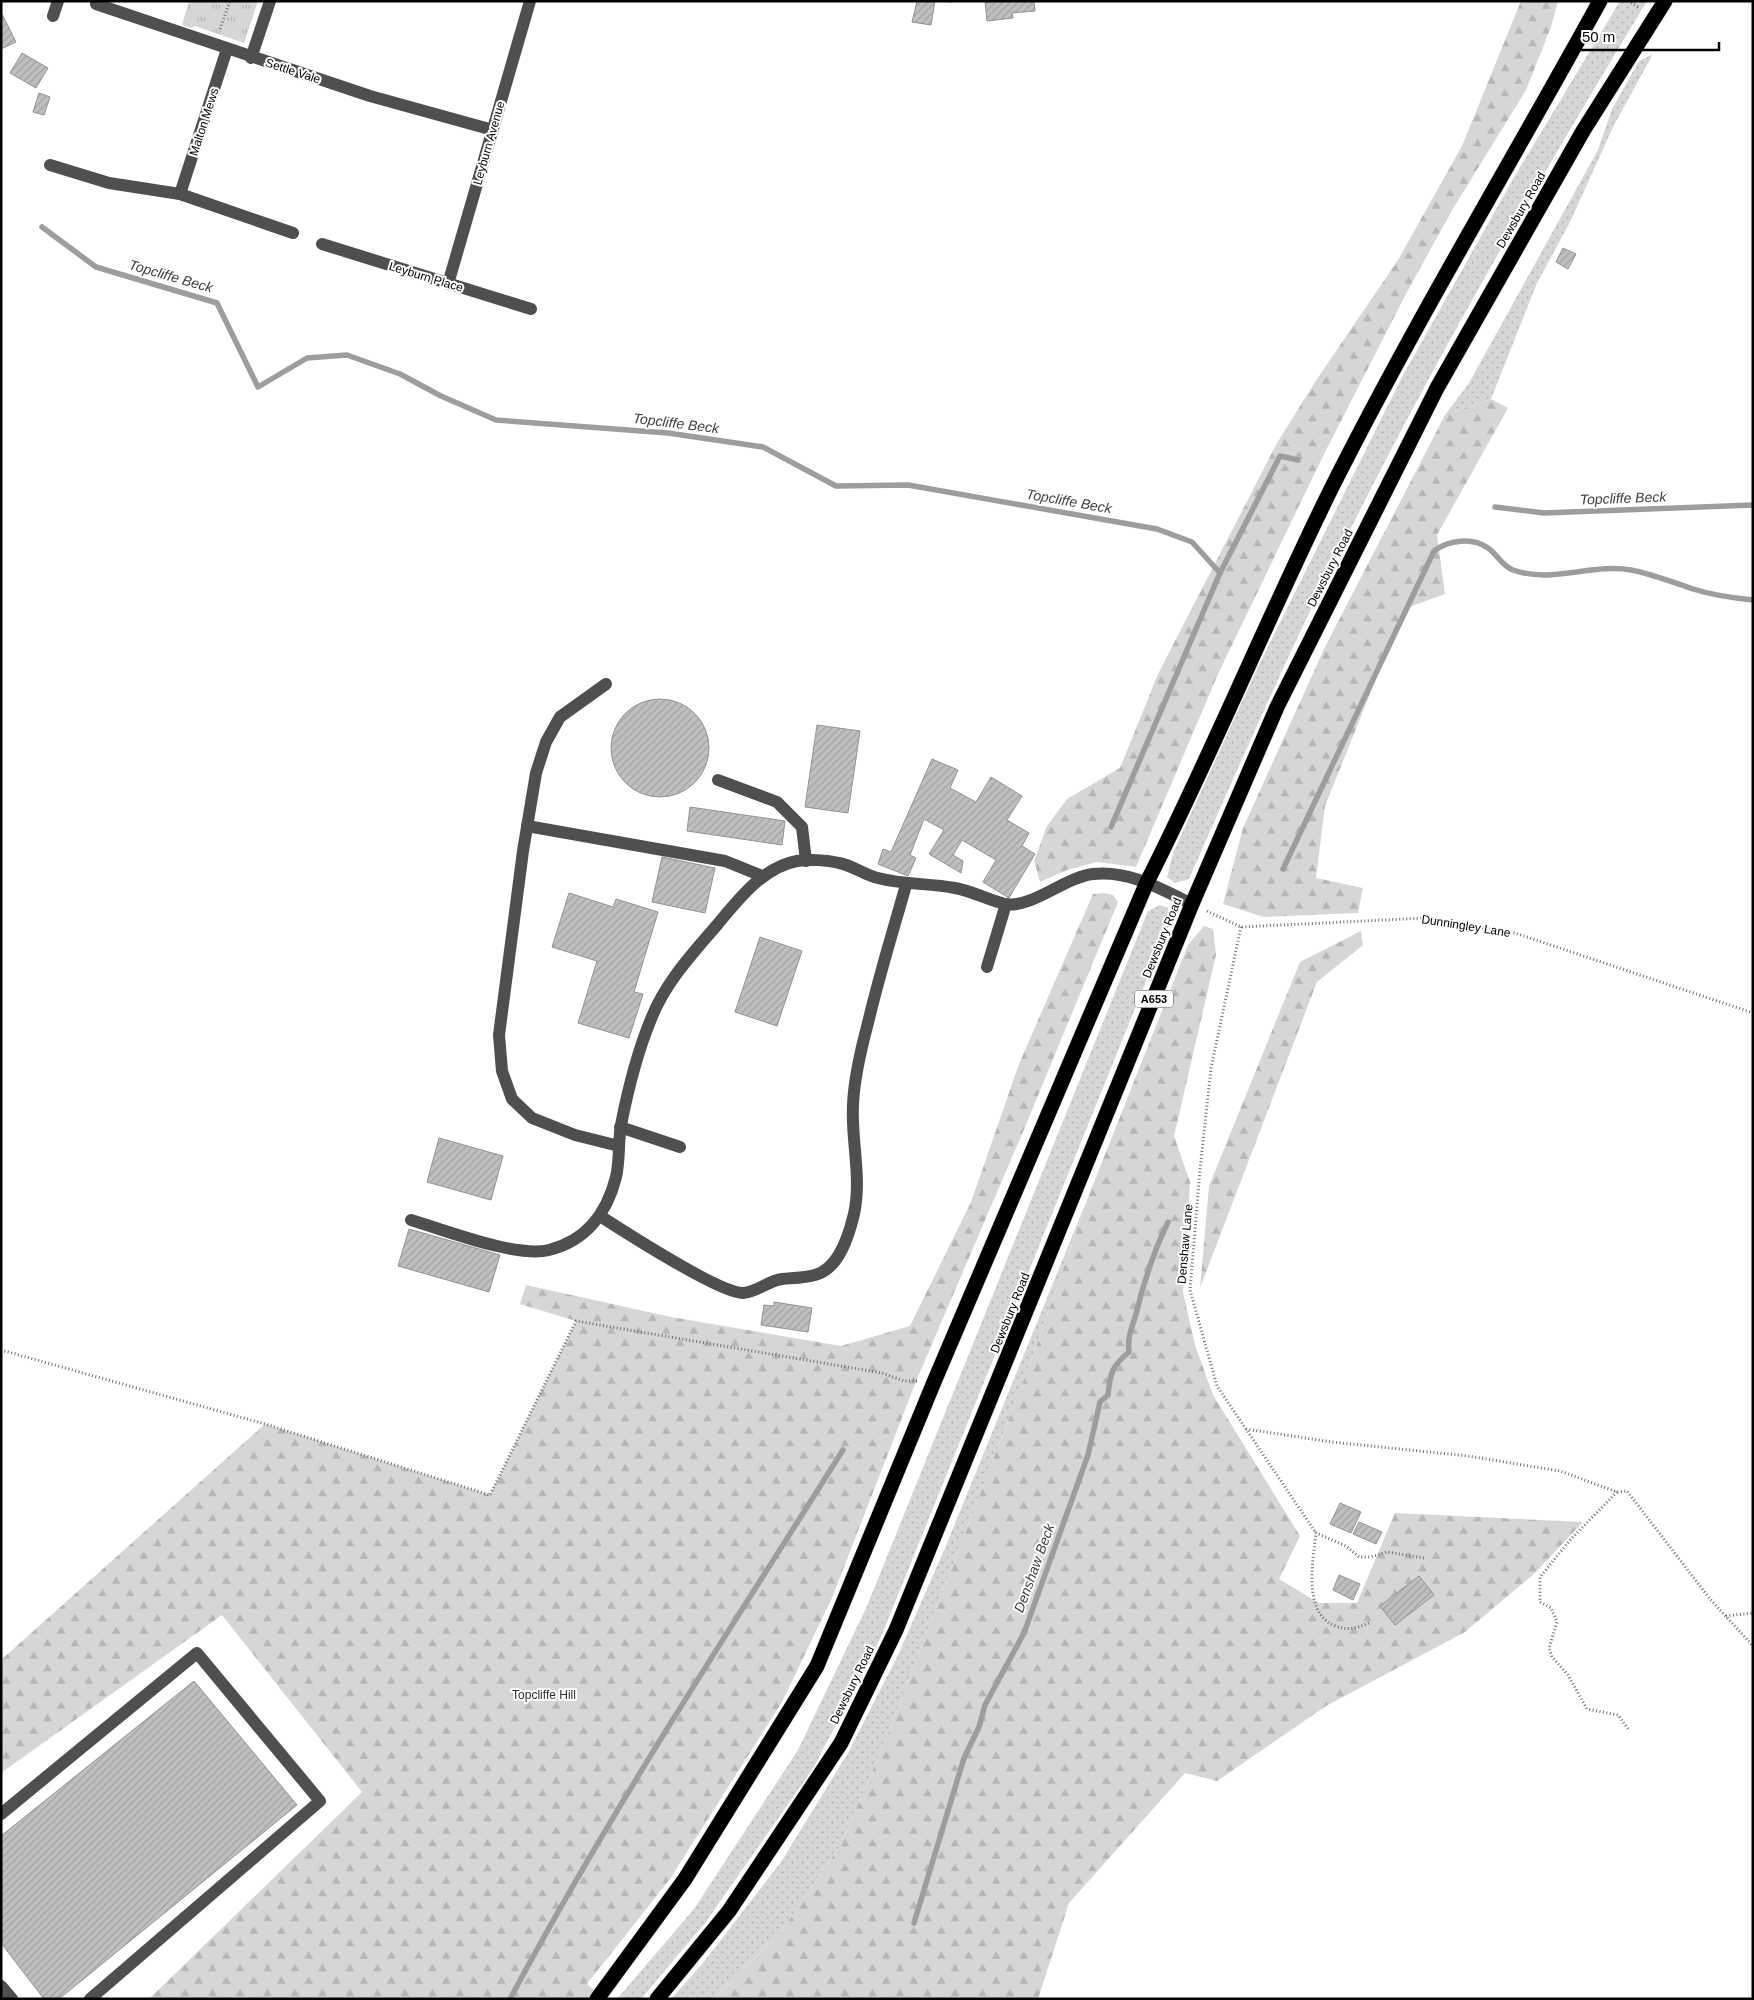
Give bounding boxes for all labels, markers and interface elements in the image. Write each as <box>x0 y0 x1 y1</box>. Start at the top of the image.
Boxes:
scale bar <box>1574 20 1719 52</box>
text: 50 m <box>1582 28 1615 45</box>
street label: Settle Vale <box>264 56 323 87</box>
street label: Malton Mews <box>186 86 222 158</box>
street label: Leyburn Avenue <box>470 99 508 187</box>
street label: Dewsbury Road <box>1494 170 1548 250</box>
water label: Topcliffe Beck <box>127 256 216 296</box>
street label: Leyburn Place <box>387 259 465 295</box>
water label: Topcliffe Beck <box>632 410 721 436</box>
water label: Topcliffe Beck <box>1025 486 1114 517</box>
water label: Topcliffe Beck <box>1579 488 1668 508</box>
street label: Dewsbury Road <box>1304 527 1356 609</box>
street label: Dewsbury Road <box>1140 896 1184 980</box>
street label: Dunningley Lane <box>1420 912 1512 940</box>
road number: A653 <box>1135 991 1173 1008</box>
street label: Denshaw Lane <box>1175 1203 1195 1284</box>
street label: Dewsbury Road <box>988 1271 1032 1355</box>
water label: Denshaw Beck <box>1011 1520 1058 1615</box>
street label: Dewsbury Road <box>827 1644 877 1726</box>
park label: Topcliffe Hill <box>512 1688 576 1702</box>

